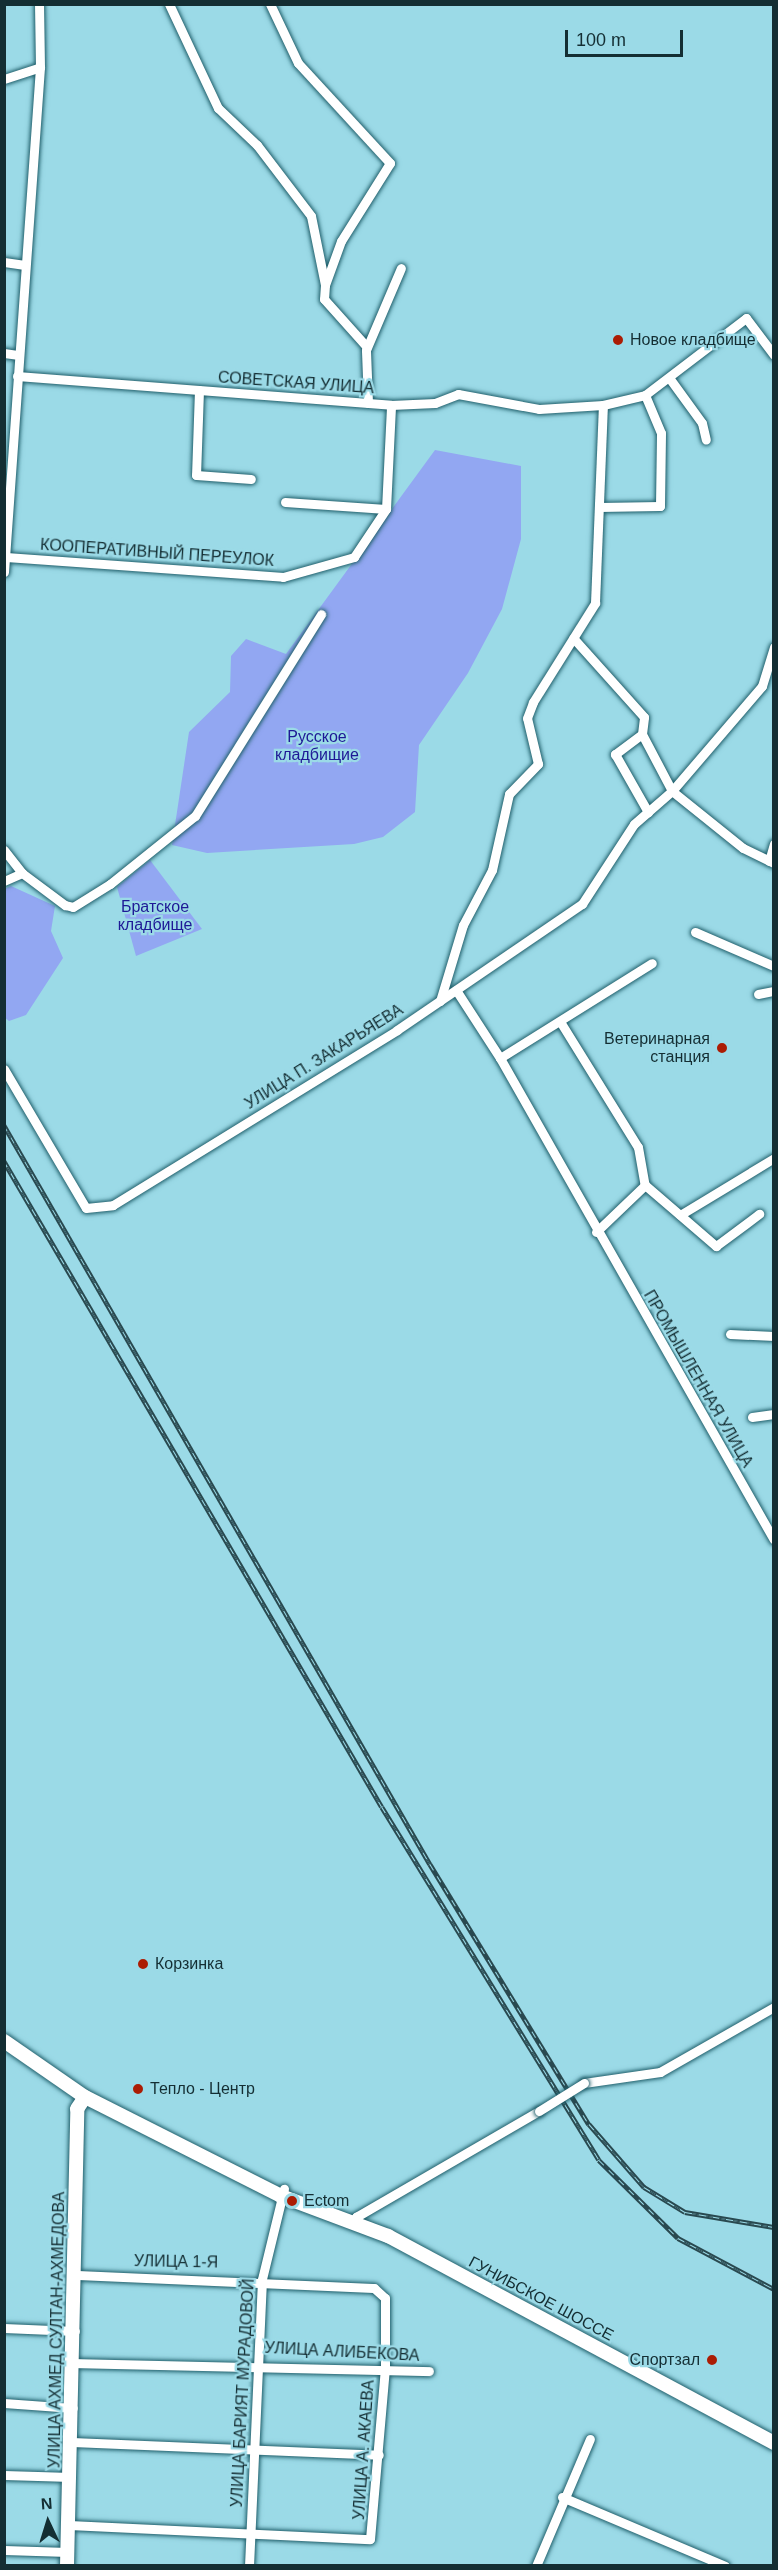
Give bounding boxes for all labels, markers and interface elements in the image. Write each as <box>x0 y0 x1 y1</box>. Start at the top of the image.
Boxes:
scale bar <box>568 18 686 56</box>
text: 100 m <box>576 30 626 50</box>
place label: Новое кладбище <box>630 330 756 350</box>
marker: Новое кладбище <box>611 333 625 347</box>
street label: СОВЕТСКАЯ УЛИЦА <box>217 368 375 398</box>
street label: КООПЕРАТИВНЫЙ ПЕРЕУЛОК <box>39 535 275 571</box>
park label: Русское кладбищие <box>275 727 359 765</box>
park label: Братское кладбище <box>118 897 192 935</box>
street label: УЛИЦА П. ЗАКАРЬЯЕВА <box>241 1000 407 1114</box>
place label: Ветеринарная станция <box>604 1029 710 1067</box>
marker: Ветеринарная станция <box>715 1041 729 1055</box>
street label: ПРОМЫШЛЕННАЯ УЛИЦА <box>639 1287 757 1471</box>
place label: Корзинка <box>155 1954 223 1974</box>
marker: Корзинка <box>136 1957 150 1971</box>
place label: Тепло - Центр <box>150 2079 255 2099</box>
marker: Тепло - Центр <box>131 2082 145 2096</box>
place label: Ectom <box>304 2191 349 2211</box>
street label: УЛИЦА АХМЕД СУЛТАН-АХМЕДОВА <box>45 2192 69 2468</box>
marker: Ectom <box>285 2194 299 2208</box>
street label: УЛИЦА 1-Я <box>134 2252 218 2272</box>
street label: ГУНИБСКОЕ ШОССЕ <box>465 2253 617 2345</box>
street label: УЛИЦА БАРИЯТ МУРАДОВОЙ <box>227 2278 259 2508</box>
street label: УЛИЦА АЛИБЕКОВА <box>264 2338 420 2366</box>
place label: Спортзал <box>629 2350 700 2370</box>
marker: Спортзал <box>705 2353 719 2367</box>
street label: УЛИЦА А. АКАЕВА <box>350 2379 378 2521</box>
north arrow <box>18 2492 78 2552</box>
text: N <box>40 2495 53 2512</box>

